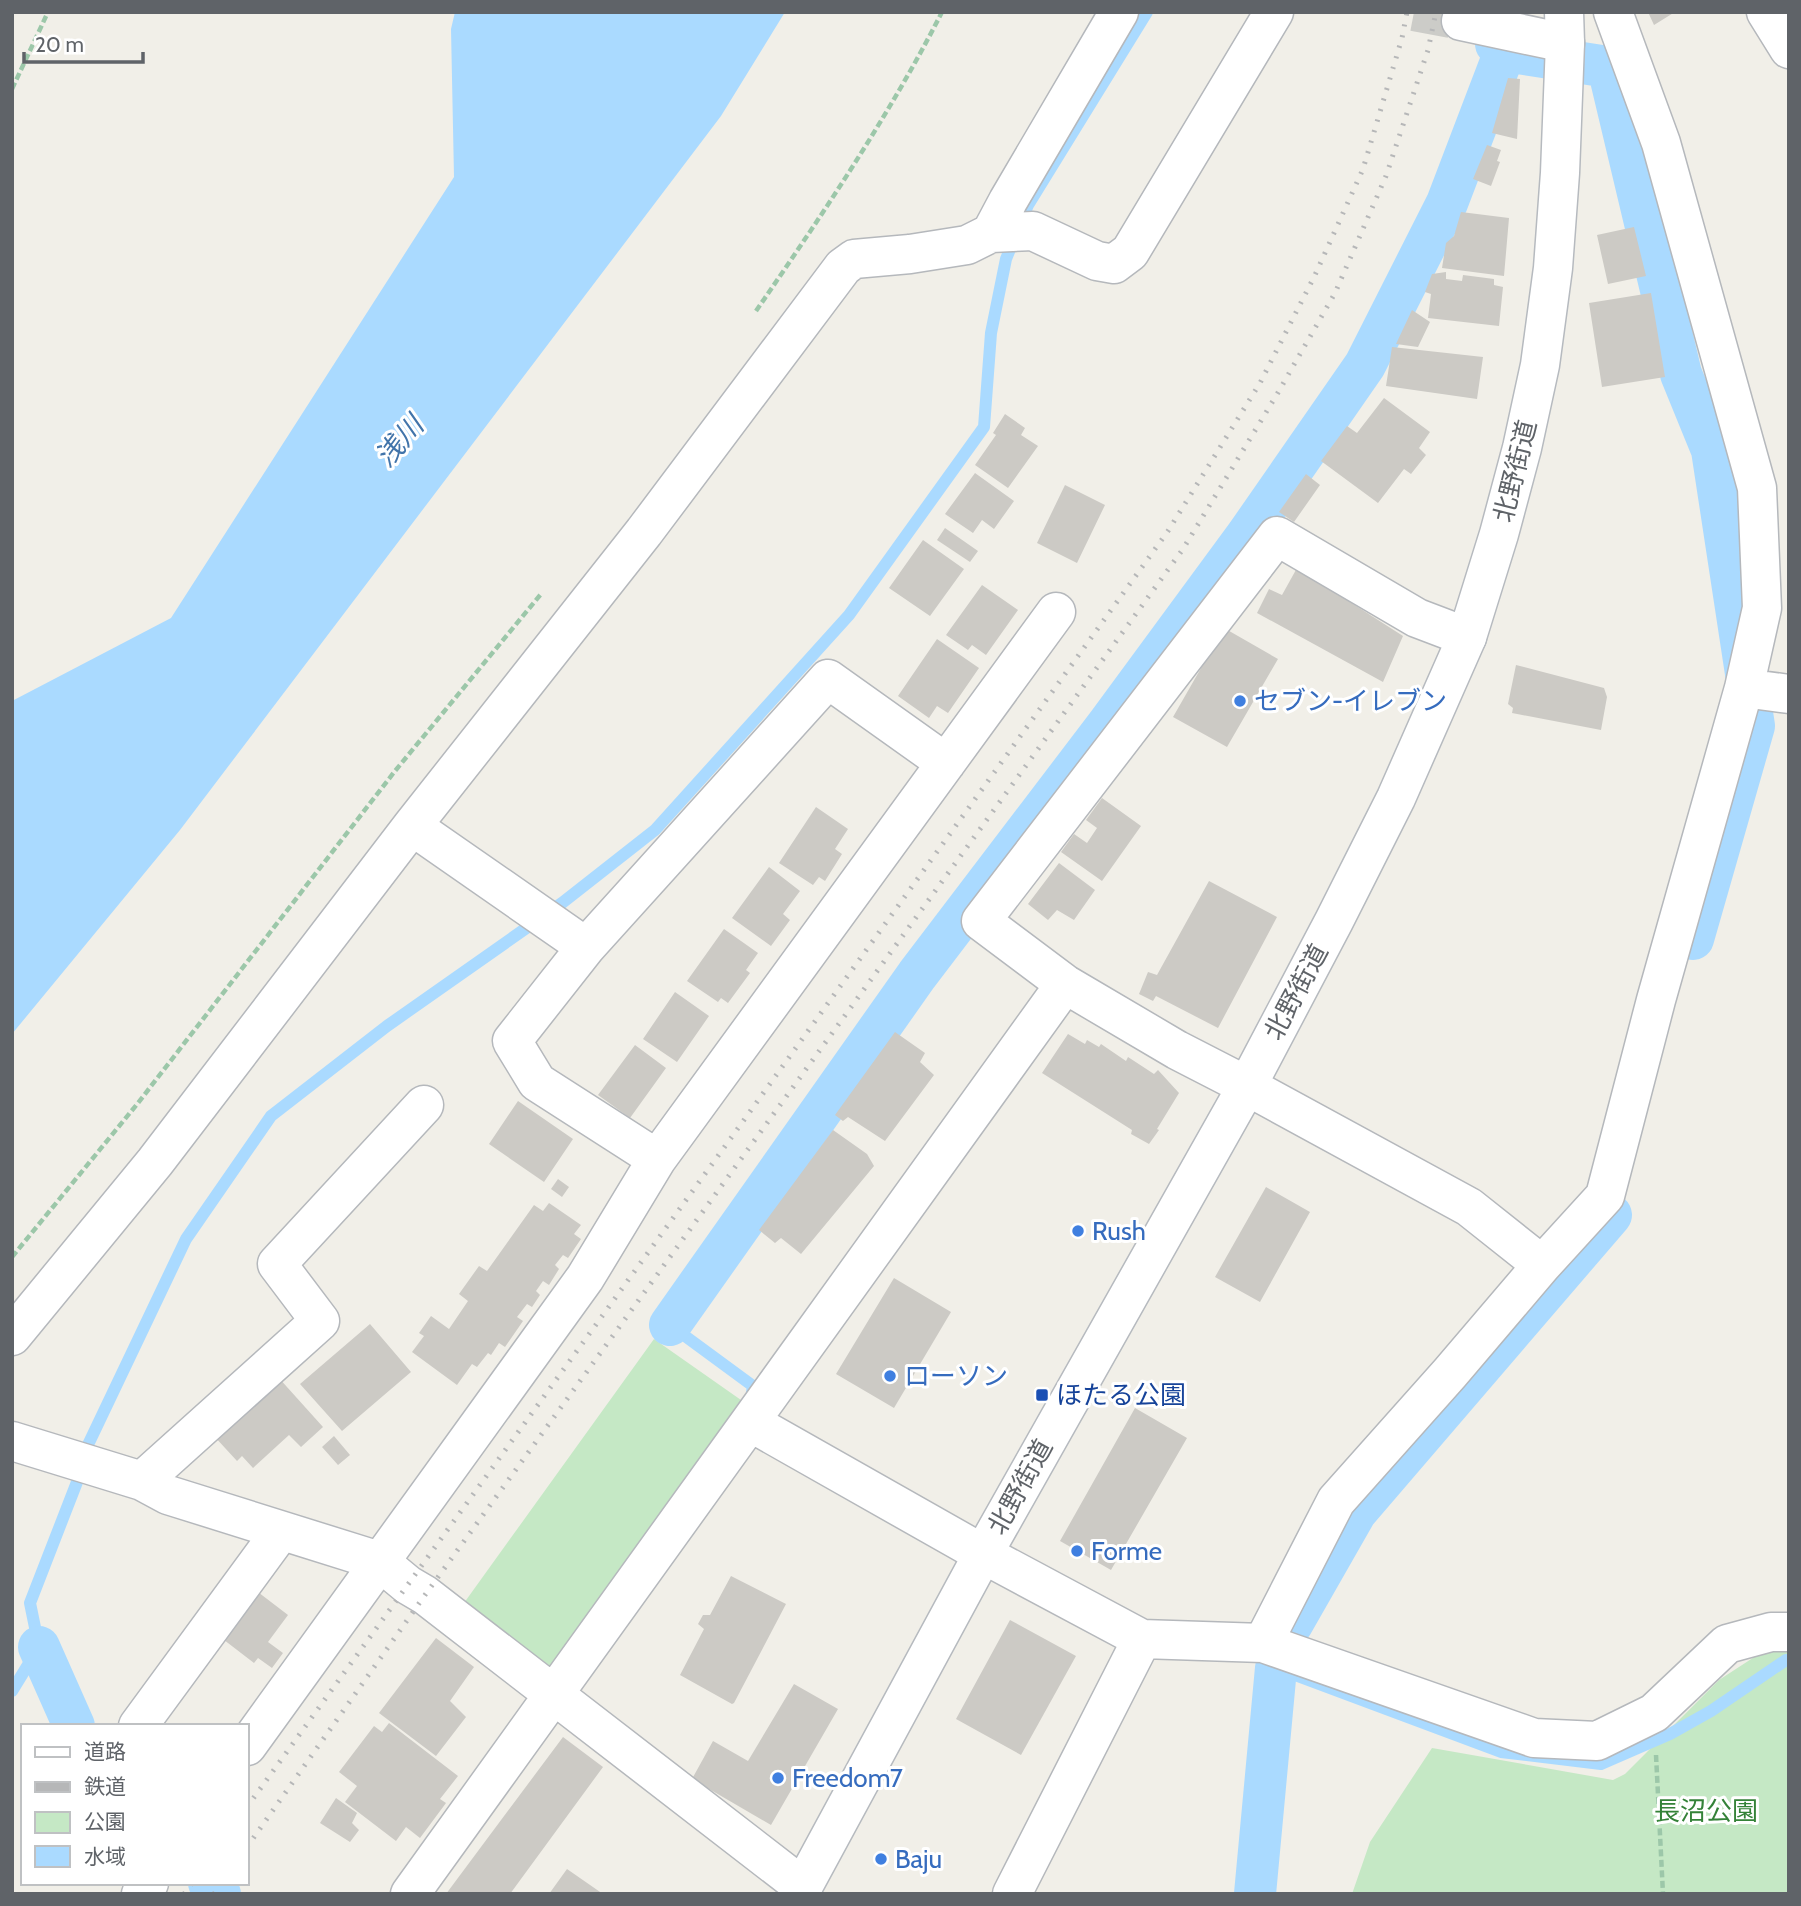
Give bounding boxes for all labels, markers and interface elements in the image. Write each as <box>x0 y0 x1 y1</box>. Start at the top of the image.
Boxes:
scale bar <box>24 21 144 65</box>
text: 20 m <box>35 32 84 57</box>
water label: 浅川 <box>368 406 432 473</box>
street label: 北野街道 <box>1487 417 1543 525</box>
place label: セブン-イレブン <box>1254 685 1447 717</box>
marker: セブン-イレブン <box>1232 693 1248 709</box>
street label: 北野街道 <box>1257 939 1335 1045</box>
place label: Rush <box>1092 1215 1146 1247</box>
marker: Rush <box>1070 1223 1086 1239</box>
place label: ローソン <box>904 1360 1008 1392</box>
marker: ローソン <box>882 1368 898 1384</box>
place label: ほたる公園 <box>1056 1379 1186 1411</box>
marker: ほたる公園 <box>1034 1387 1050 1403</box>
street label: 北野街道 <box>981 1434 1059 1540</box>
place label: Forme <box>1091 1535 1162 1567</box>
marker: Forme <box>1069 1543 1085 1559</box>
legend <box>21 1724 248 1885</box>
text: 道路 <box>84 1739 126 1764</box>
place label: Freedom7 <box>792 1762 903 1794</box>
marker: Freedom7 <box>770 1770 786 1786</box>
text: 鉄道 <box>84 1774 126 1799</box>
park label: 長沼公園 <box>1654 1795 1758 1827</box>
text: 公園 <box>84 1809 126 1834</box>
place label: Baju <box>895 1843 942 1875</box>
text: 水域 <box>84 1844 126 1869</box>
marker: Baju <box>873 1851 889 1867</box>

